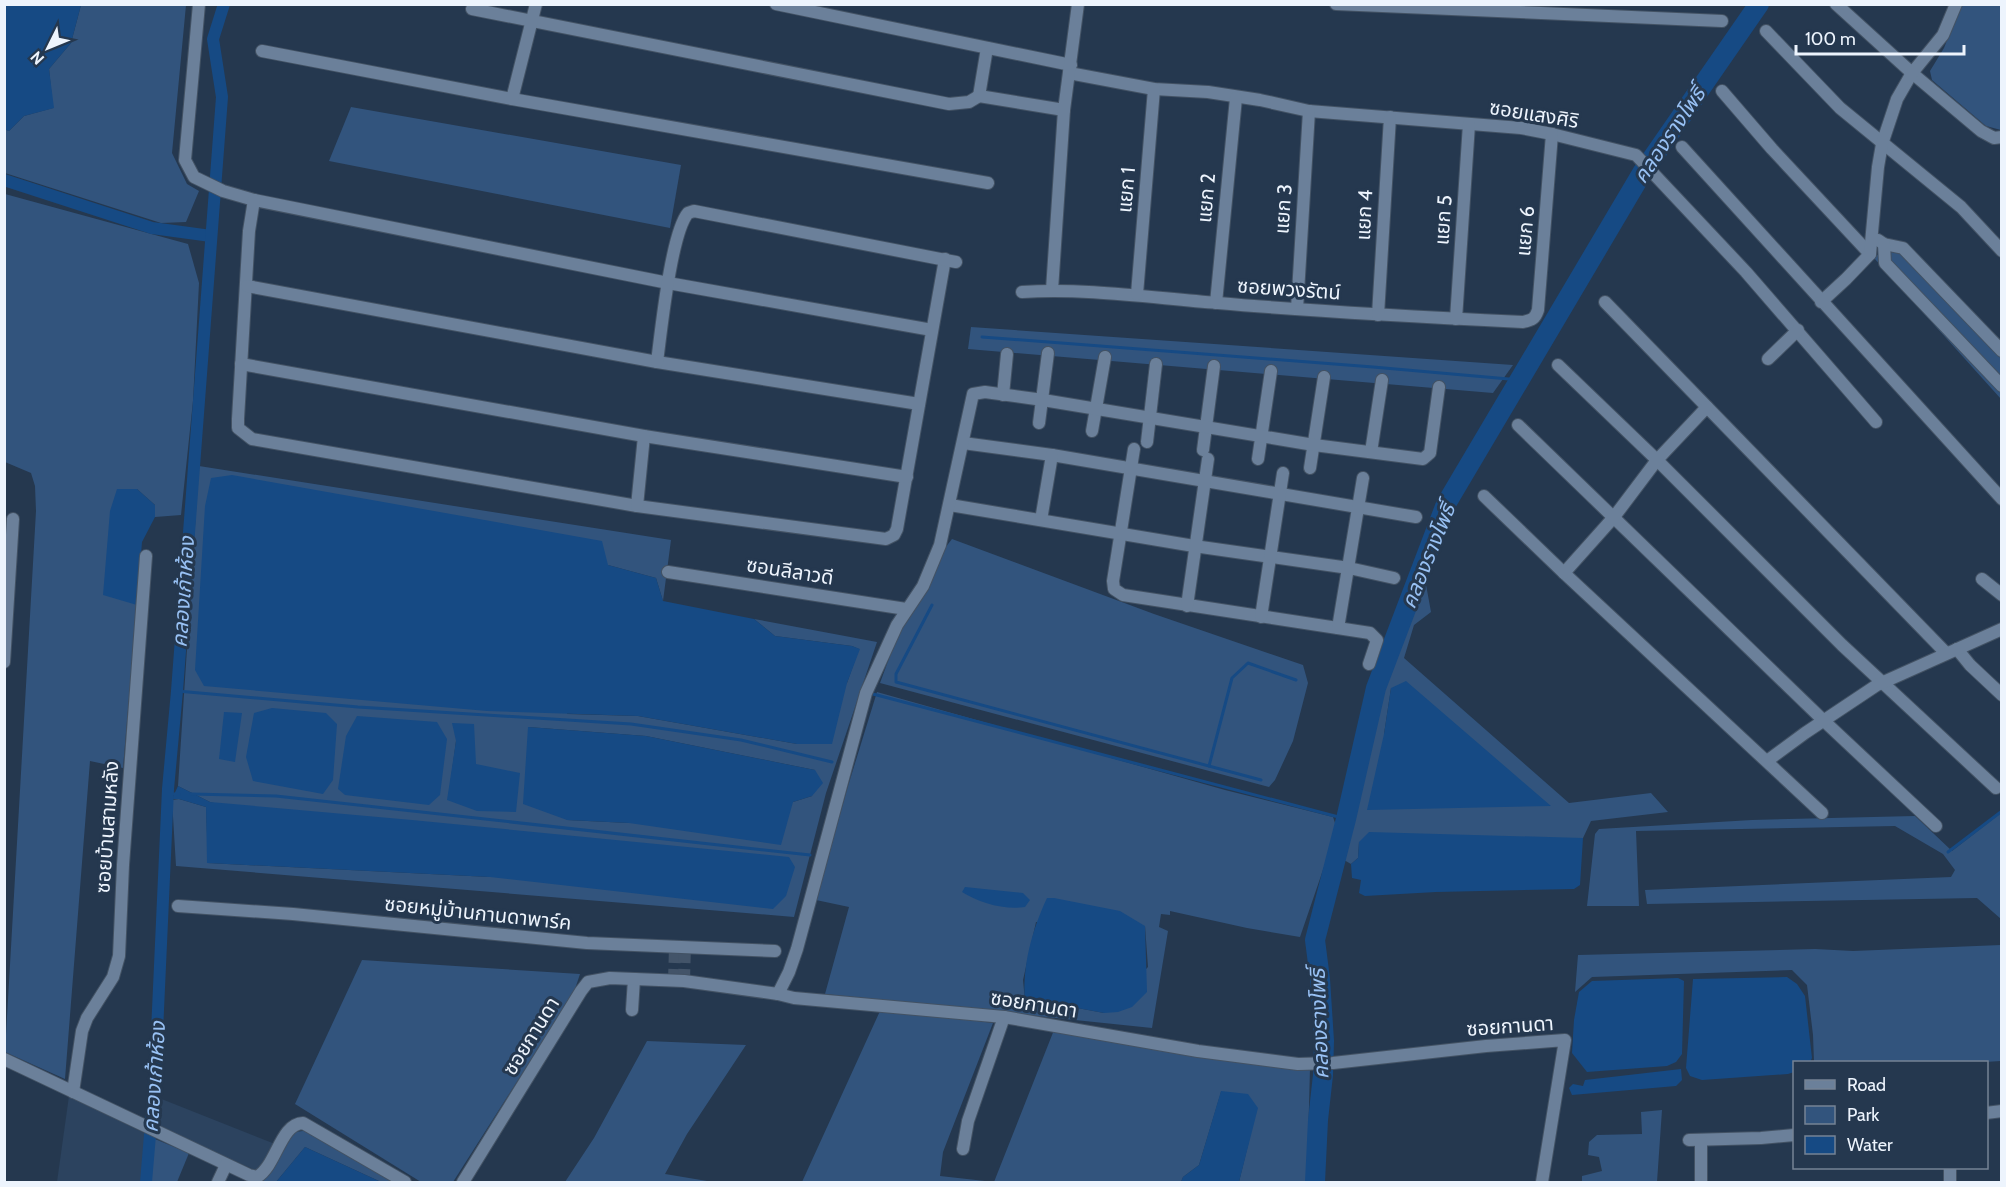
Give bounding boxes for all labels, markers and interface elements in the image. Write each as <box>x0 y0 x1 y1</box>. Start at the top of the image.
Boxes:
north arrow <box>18 18 78 78</box>
scale bar <box>1796 18 1964 56</box>
text: 100 m <box>1805 28 1856 50</box>
text: N <box>27 47 48 69</box>
water label: คลองรางโพธิ์ <box>1628 78 1713 188</box>
street label: ซอยแสงศิริ <box>1488 95 1580 133</box>
street label: แยก 1 <box>1112 166 1140 214</box>
street label: แยก 2 <box>1192 172 1220 224</box>
street label: แยก 3 <box>1269 183 1297 235</box>
street label: แยก 4 <box>1351 189 1377 241</box>
street label: แยก 5 <box>1429 194 1457 246</box>
street label: แยก 6 <box>1511 205 1539 257</box>
street label: ซอยพวงรัตน์ <box>1236 273 1342 305</box>
water label: คลองรางโพธิ์ <box>1396 495 1462 612</box>
water label: คลองเก้าห้อง <box>167 534 199 648</box>
street label: ซอนลีลาวดี <box>745 552 835 590</box>
street label: ซอยบ้านสามหลัง <box>90 760 124 894</box>
street label: ซอยหมู่บ้านกานดาพาร์ค <box>383 891 573 936</box>
water label: คลองรางโพธิ์ <box>1304 963 1333 1080</box>
street label: ซอยกานดา <box>989 985 1079 1023</box>
street label: ซอยกานดา <box>498 993 564 1079</box>
street label: ซอยกานดา <box>1466 1011 1554 1041</box>
water label: คลองเก้าห้อง <box>138 1019 170 1133</box>
legend <box>1793 1061 1988 1169</box>
text: Road <box>1847 1074 1886 1096</box>
text: Park <box>1847 1104 1880 1126</box>
text: Water <box>1847 1134 1893 1156</box>

